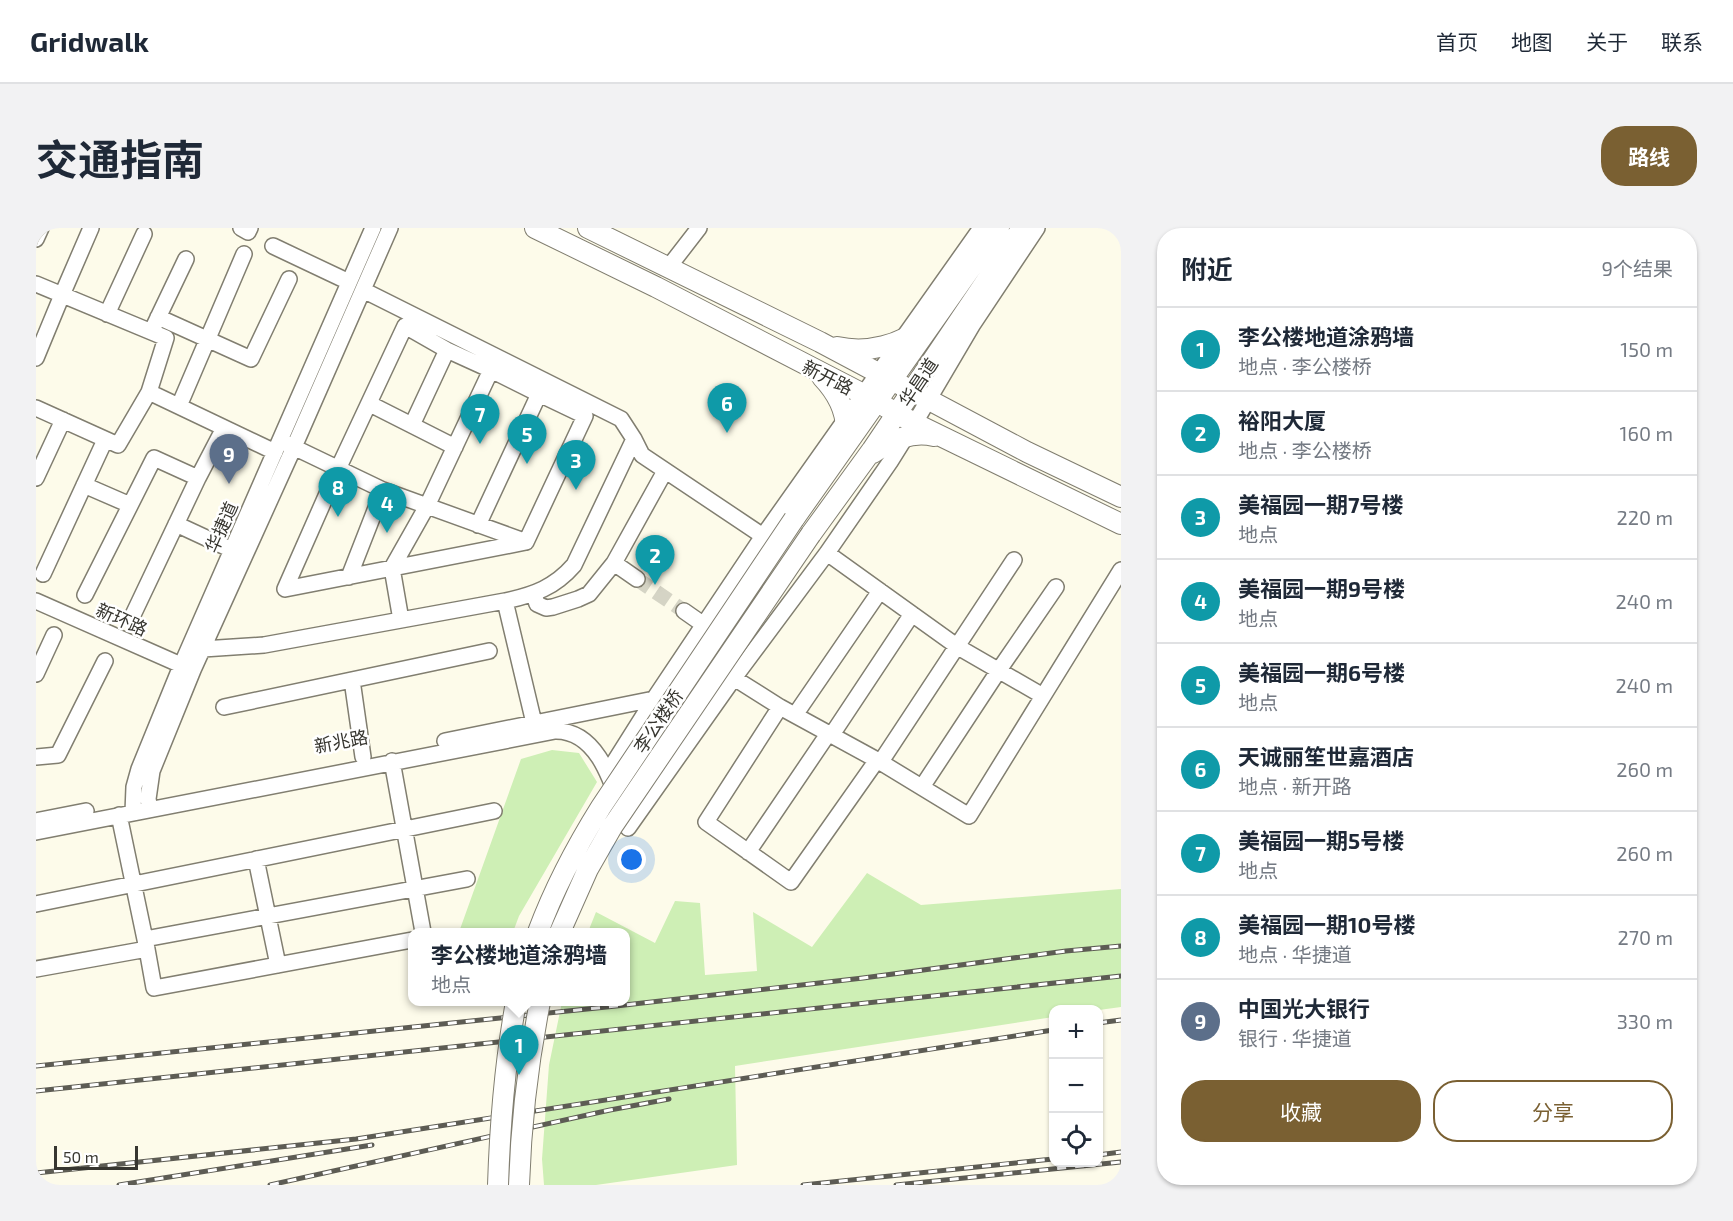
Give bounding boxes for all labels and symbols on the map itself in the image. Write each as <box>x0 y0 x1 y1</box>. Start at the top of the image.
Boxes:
street label: 华昌道 <box>894 353 942 411</box>
street label: 新开路 <box>799 355 857 399</box>
pin: 6 <box>708 384 746 433</box>
pin: 7 <box>460 394 500 444</box>
pin: 5 <box>508 414 546 464</box>
pin: 9 <box>210 434 248 484</box>
pin: 3 <box>556 440 596 490</box>
pin: 8 <box>318 468 358 517</box>
pin: 4 <box>368 484 406 533</box>
street label: 华捷道 <box>200 498 242 556</box>
pin: 2 <box>636 536 674 585</box>
street label: 新环路 <box>93 598 151 640</box>
street label: 李公楼桥 <box>629 685 687 757</box>
street label: 新兆路 <box>312 725 370 757</box>
your location <box>617 845 646 874</box>
pin: 1 <box>500 1026 538 1075</box>
scale bar <box>54 1143 138 1170</box>

